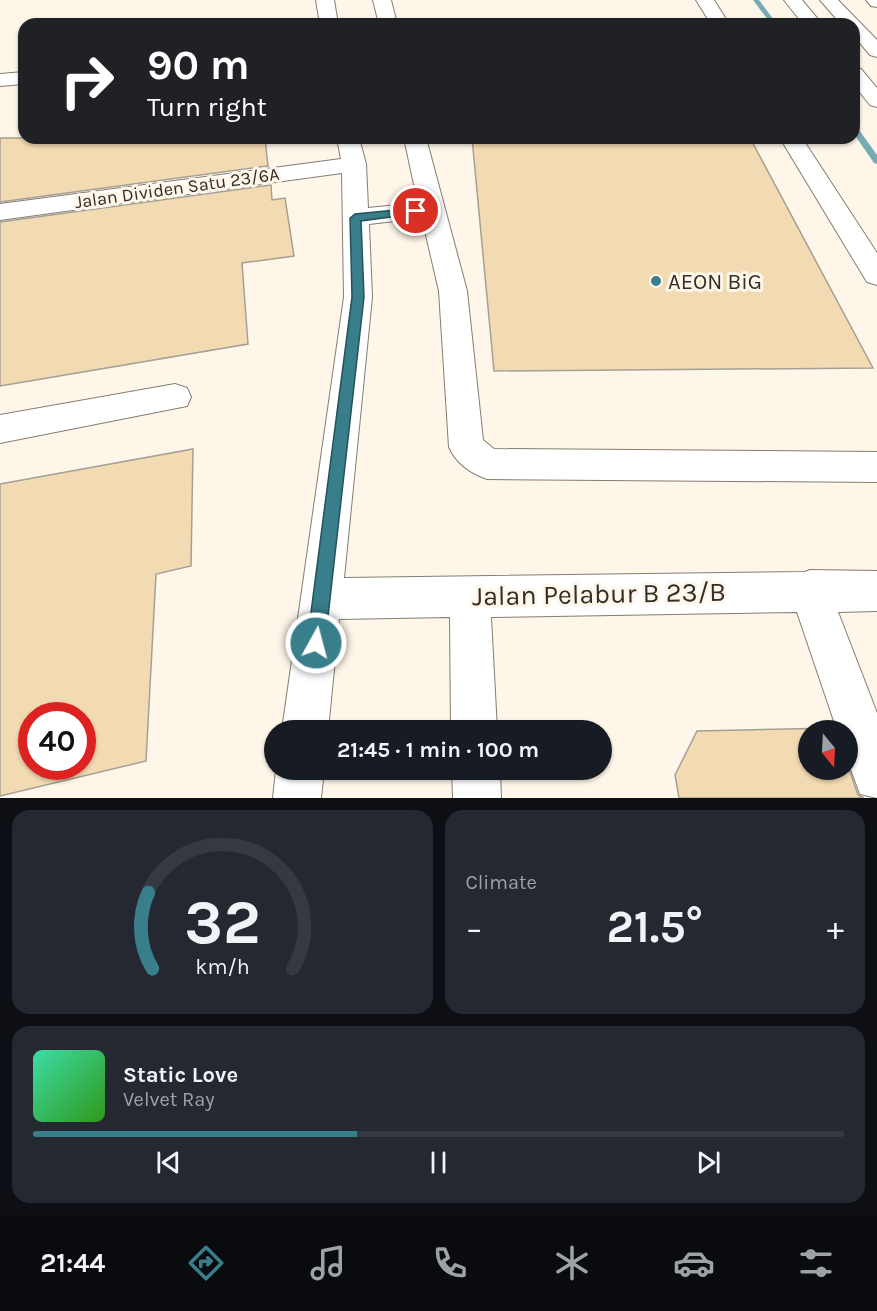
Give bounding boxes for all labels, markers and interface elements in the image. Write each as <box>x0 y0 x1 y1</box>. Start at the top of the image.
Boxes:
text: 90 m <box>147 40 250 90</box>
icon: right <box>48 42 126 120</box>
text: Turn right <box>147 91 267 123</box>
street label: Jalan Dividen Satu 23/6A <box>73 163 281 213</box>
pin <box>390 185 441 236</box>
icon: arrive <box>399 194 432 227</box>
place label: AEON BiG <box>668 269 762 295</box>
marker: AEON BiG <box>649 274 663 288</box>
street label: Jalan Pelabur B 23/B <box>472 576 726 612</box>
position arrow <box>284 611 348 675</box>
speed limit sign: 40 <box>18 702 96 780</box>
north arrow <box>798 720 858 780</box>
map controls <box>798 720 858 780</box>
text: 21:45 · 1 min · 100 m <box>337 737 539 763</box>
text: Climate <box>466 871 537 894</box>
text: 32 <box>184 886 261 959</box>
text: 21.5° <box>606 901 703 953</box>
text: − <box>466 909 483 947</box>
text: + <box>827 909 844 947</box>
text: km/h <box>195 954 249 979</box>
text: Static Love <box>123 1062 238 1088</box>
text: Velvet Ray <box>123 1088 215 1111</box>
icon: previous <box>152 1146 185 1179</box>
icon: pause <box>422 1146 455 1179</box>
icon: next <box>692 1146 725 1179</box>
icon: directions <box>185 1242 227 1284</box>
icon: music <box>307 1242 349 1284</box>
icon: phone <box>429 1242 471 1284</box>
icon: climate <box>551 1242 593 1284</box>
icon: car <box>673 1242 715 1284</box>
icon: filters <box>795 1242 837 1284</box>
text: 21:44 <box>40 1247 105 1279</box>

